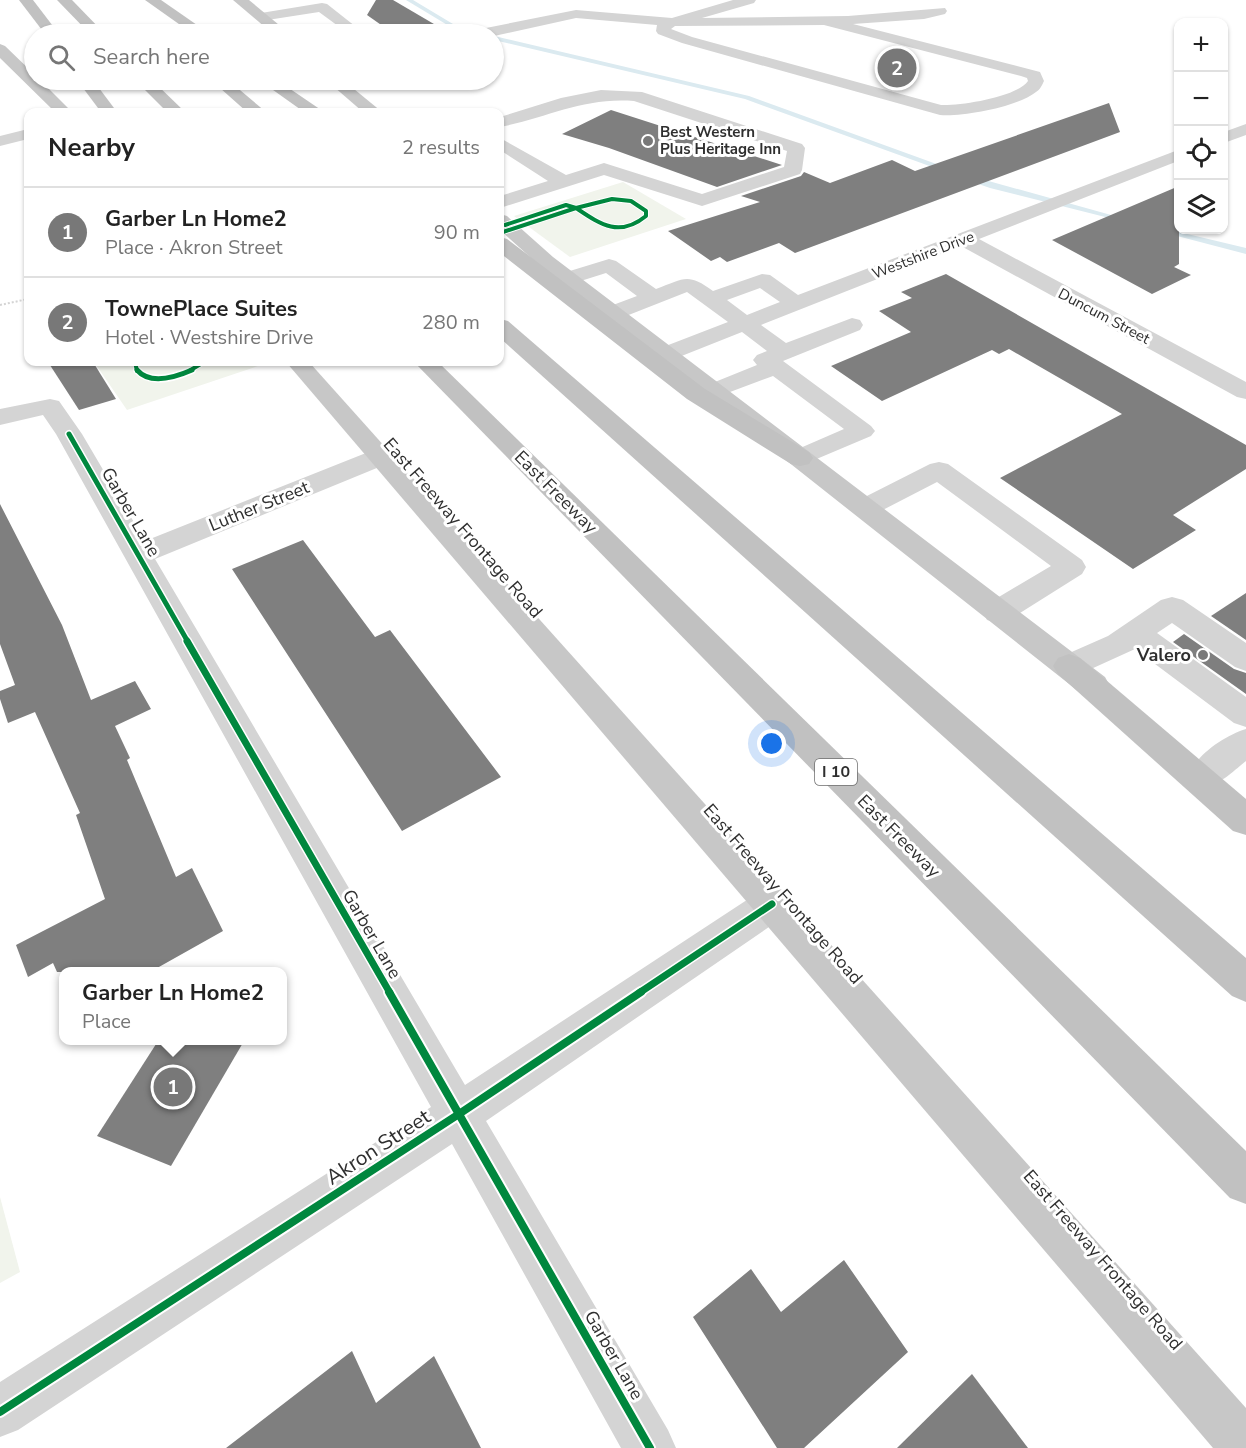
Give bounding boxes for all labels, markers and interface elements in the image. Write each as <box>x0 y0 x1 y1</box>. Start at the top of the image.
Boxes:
map controls <box>1174 18 1228 234</box>
button: + <box>1174 18 1228 72</box>
search box <box>24 24 504 90</box>
icon: search <box>45 41 78 74</box>
text: Search here <box>93 42 210 72</box>
pin: 2 <box>878 46 916 90</box>
button: − <box>1174 72 1228 126</box>
place label: Best Western Plus Heritage Inn <box>660 122 781 159</box>
button: locate <box>1174 126 1228 180</box>
text: Nearby <box>48 130 135 165</box>
text: 2 results <box>402 134 480 161</box>
marker: Best Western Plus Heritage Inn <box>641 134 655 148</box>
button: layers <box>1174 180 1228 234</box>
text: Garber Ln Home2 <box>105 204 287 234</box>
text: 1 <box>62 219 74 246</box>
text: 90 m <box>434 219 480 246</box>
street label: Westshire Drive <box>869 226 977 284</box>
text: Place · Akron Street <box>105 234 283 261</box>
street label: Duncum Street <box>1055 283 1154 349</box>
text: TownePlace Suites <box>105 294 298 324</box>
text: 2 <box>62 309 74 336</box>
text: 280 m <box>422 309 480 336</box>
text: Hotel · Westshire Drive <box>105 324 313 351</box>
street label: East Freeway Frontage Road <box>378 433 548 623</box>
street label: East Freeway <box>509 445 603 539</box>
street label: Garber Lane <box>96 463 166 561</box>
street label: Luther Street <box>205 475 313 537</box>
place label: Valero <box>1136 643 1191 667</box>
marker: Valero <box>1196 648 1210 662</box>
your location <box>757 729 786 758</box>
road number: I 10 <box>815 759 857 785</box>
street label: East Freeway <box>852 789 946 883</box>
street label: East Freeway Frontage Road <box>698 799 868 989</box>
street label: Garber Lane <box>337 885 407 983</box>
popup <box>59 967 287 1045</box>
text: Garber Ln Home2 <box>82 978 264 1008</box>
text: Place <box>82 1008 131 1035</box>
pin: 1 <box>154 1064 192 1110</box>
street label: Akron Street <box>320 1102 436 1191</box>
street label: East Freeway Frontage Road <box>1018 1165 1188 1355</box>
street label: Garber Lane <box>579 1306 649 1404</box>

